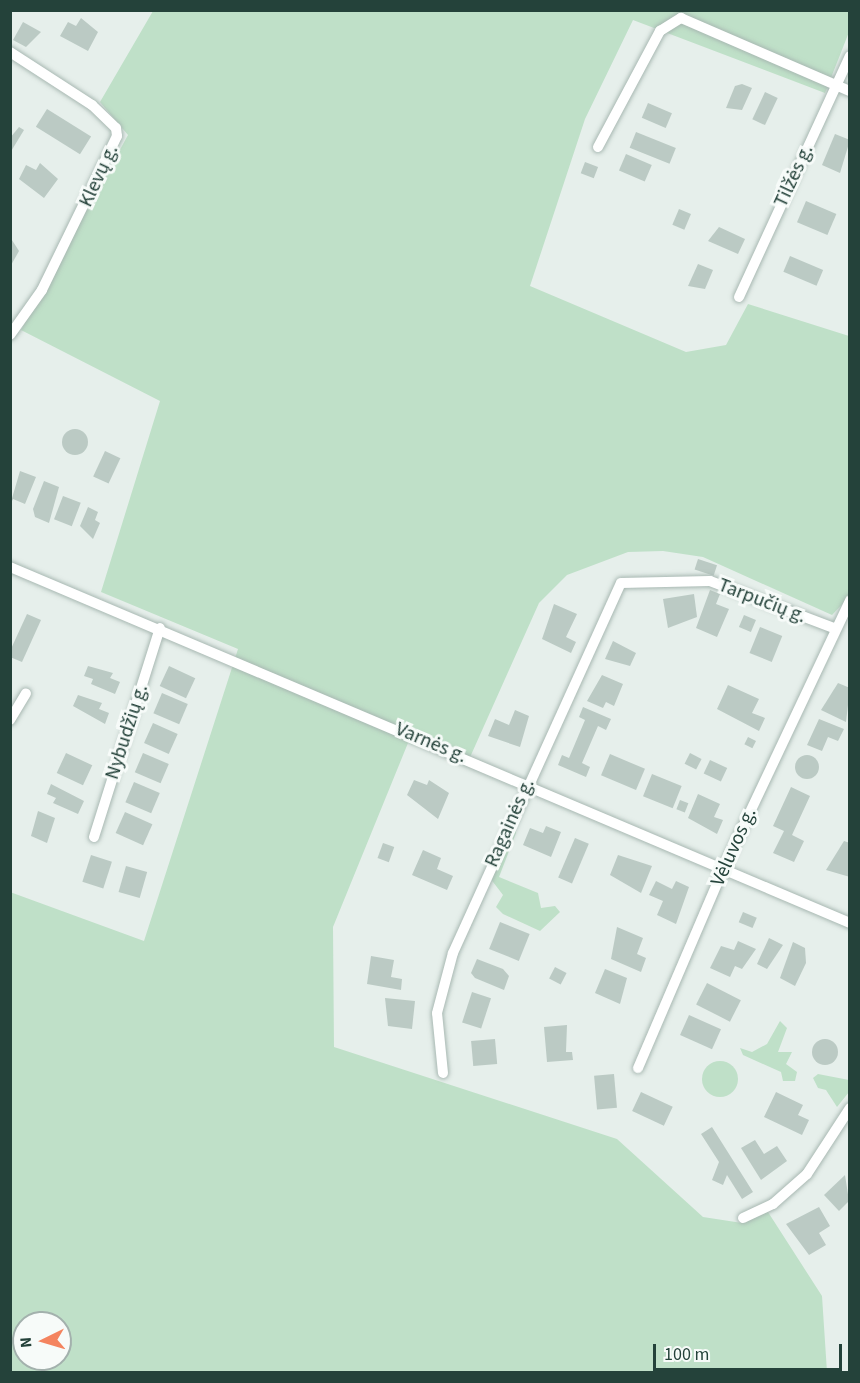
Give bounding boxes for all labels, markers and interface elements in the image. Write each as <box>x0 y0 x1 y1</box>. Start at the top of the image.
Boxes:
street label: Klevų g. <box>74 141 124 211</box>
street label: Tilžės g. <box>769 141 819 211</box>
street label: Tarpučių g. <box>715 573 809 629</box>
street label: Nybudžių g. <box>100 681 154 783</box>
street label: Varnės g. <box>392 717 470 769</box>
street label: Ragainės g. <box>480 775 540 871</box>
street label: Vėluvos g. <box>706 804 762 890</box>
north arrow <box>12 1311 72 1371</box>
scale bar <box>656 1332 845 1370</box>
text: N <box>15 1336 37 1349</box>
text: 100 m <box>664 1342 709 1367</box>

